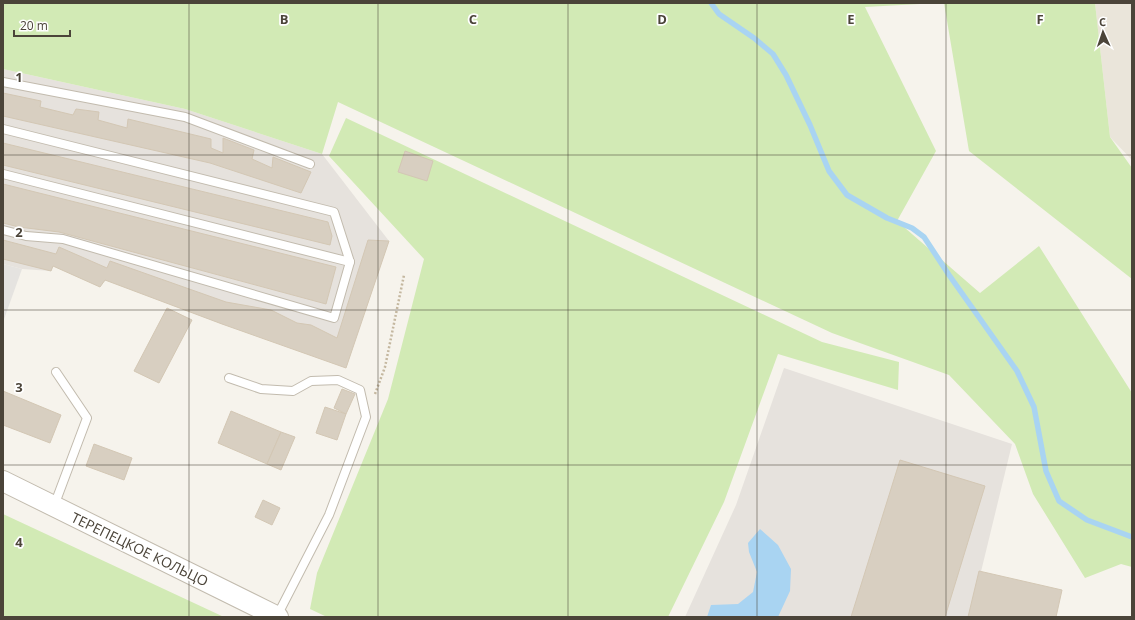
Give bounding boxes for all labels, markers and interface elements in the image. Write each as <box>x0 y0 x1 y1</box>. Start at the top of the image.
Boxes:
text: B <box>280 10 289 28</box>
text: C <box>469 10 477 28</box>
text: D <box>657 10 667 28</box>
text: E <box>847 10 855 28</box>
text: F <box>1036 10 1044 28</box>
scale bar <box>14 12 70 38</box>
north arrow <box>1083 12 1123 52</box>
text: С <box>1099 14 1106 29</box>
text: 20 m <box>20 17 48 34</box>
text: 1 <box>15 68 23 86</box>
text: 2 <box>15 223 23 241</box>
text: 3 <box>15 378 23 396</box>
street label: ТЕРЕПЕЦКОЕ КОЛЬЦО <box>68 508 212 591</box>
text: 4 <box>15 533 23 551</box>

